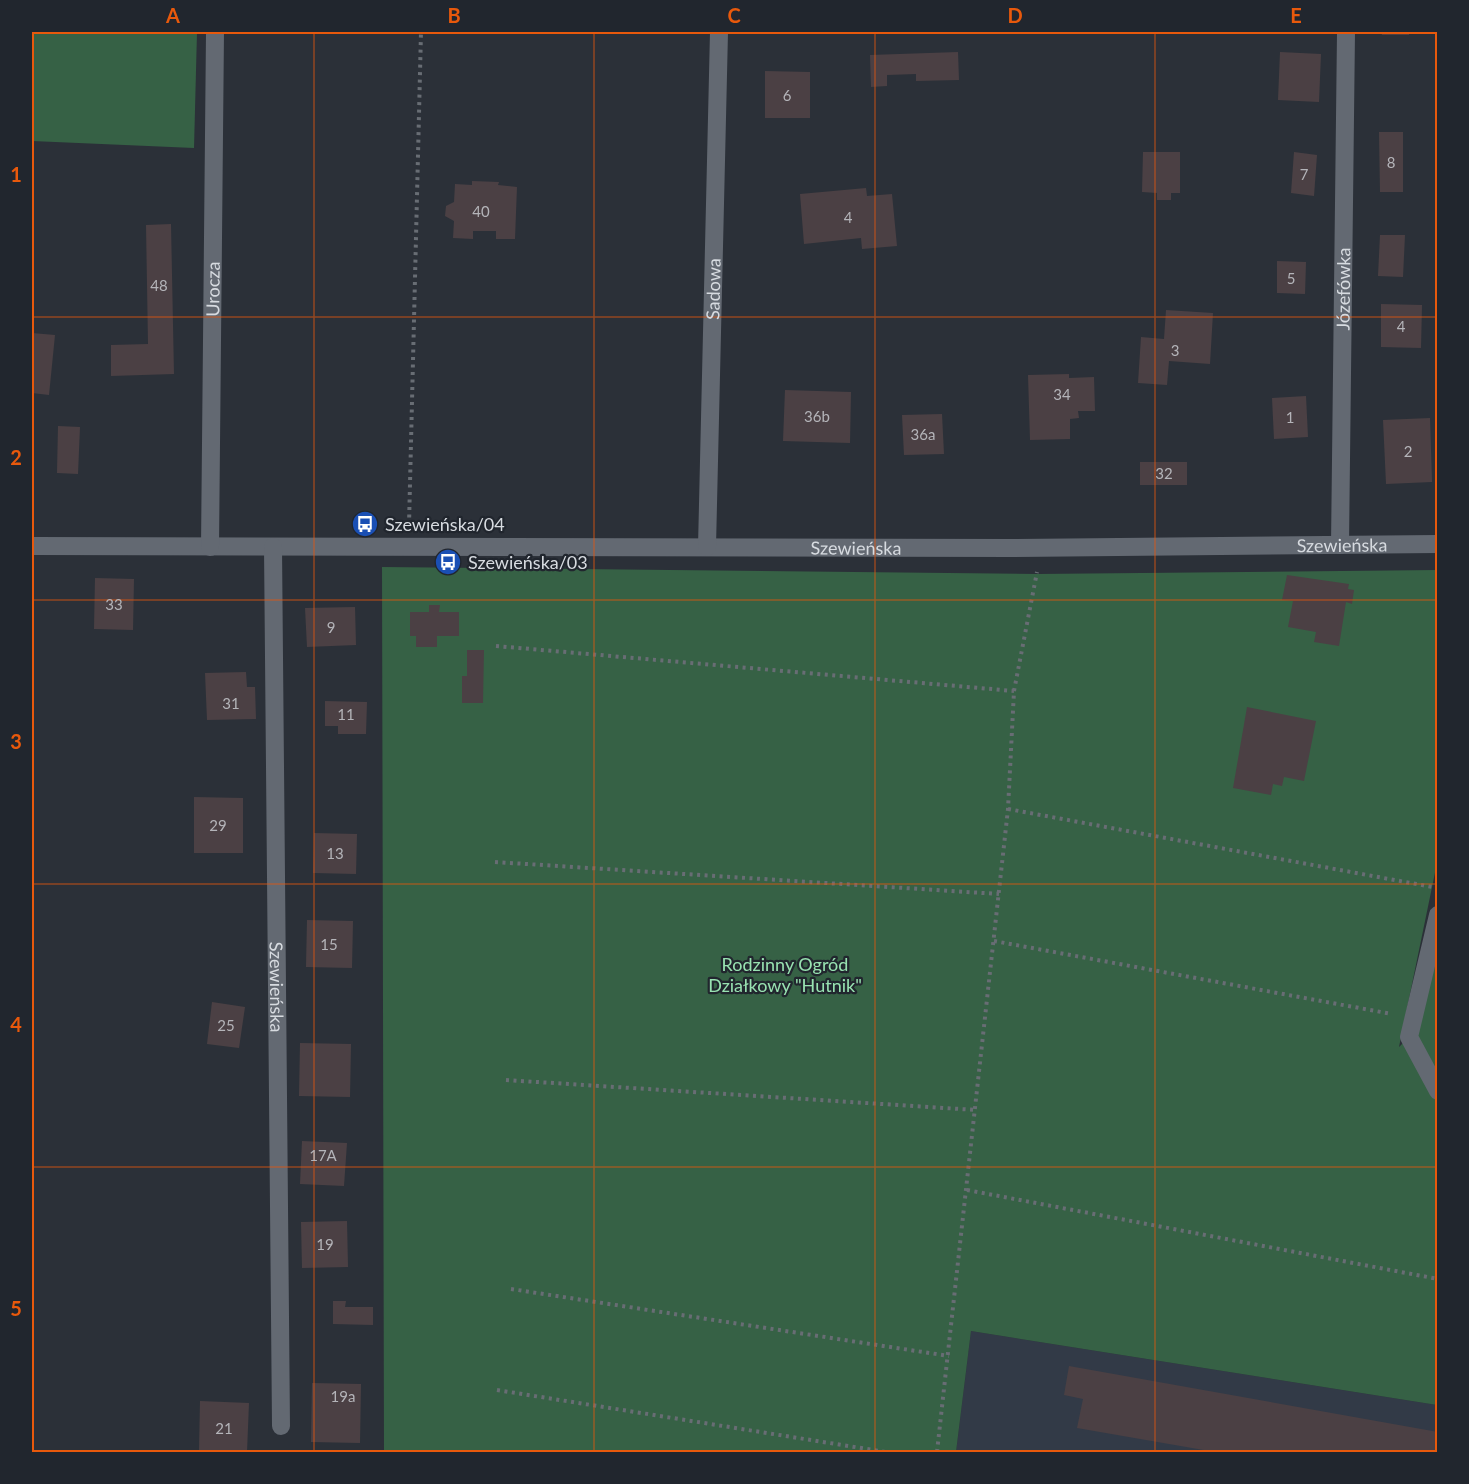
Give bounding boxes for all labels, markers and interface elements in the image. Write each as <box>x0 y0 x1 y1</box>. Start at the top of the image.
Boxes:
text: A <box>165 3 180 27</box>
text: B <box>447 3 461 27</box>
text: C <box>727 3 741 27</box>
text: D <box>1007 3 1023 27</box>
text: E <box>1290 3 1302 27</box>
house number: 6 <box>783 86 792 104</box>
house number: 8 <box>1387 153 1395 171</box>
text: 1 <box>10 162 22 186</box>
house number: 7 <box>1300 165 1309 183</box>
house number: 40 <box>472 202 490 220</box>
house number: 4 <box>844 208 853 226</box>
street label: Józefówka <box>1332 247 1354 331</box>
street label: Sadowa <box>701 258 725 320</box>
street label: Urocza <box>201 261 224 317</box>
house number: 5 <box>1287 269 1295 287</box>
house number: 48 <box>150 276 168 294</box>
house number: 4 <box>1397 317 1406 335</box>
house number: 3 <box>1171 341 1179 359</box>
house number: 34 <box>1053 385 1071 403</box>
house number: 36b <box>804 407 830 425</box>
house number: 1 <box>1286 408 1294 426</box>
house number: 36a <box>911 425 935 443</box>
house number: 2 <box>1404 442 1412 460</box>
text: 2 <box>10 445 22 469</box>
house number: 32 <box>1155 464 1173 482</box>
bus stop icon: Szewieńska/04 <box>350 509 380 539</box>
place label: Szewieńska/04 <box>385 513 505 535</box>
street label: Szewieńska <box>1296 533 1387 556</box>
street label: Szewieńska <box>811 537 901 559</box>
bus stop icon: Szewieńska/03 <box>433 547 463 577</box>
place label: Szewieńska/03 <box>468 551 588 573</box>
house number: 33 <box>105 595 123 613</box>
house number: 9 <box>327 618 335 636</box>
house number: 31 <box>222 694 240 712</box>
house number: 11 <box>337 705 355 723</box>
text: 3 <box>10 729 22 753</box>
house number: 29 <box>209 816 227 834</box>
house number: 13 <box>326 844 344 862</box>
house number: 15 <box>320 935 338 953</box>
street label: Szewieńska <box>266 941 288 1032</box>
park label: Rodzinny Ogród Działkowy "Hutnik" <box>708 953 862 996</box>
text: 4 <box>10 1012 22 1036</box>
house number: 25 <box>217 1016 235 1034</box>
house number: 17A <box>309 1146 338 1164</box>
house number: 19 <box>316 1235 334 1253</box>
text: 5 <box>10 1296 22 1320</box>
house number: 19a <box>331 1387 355 1405</box>
house number: 21 <box>215 1419 233 1437</box>

